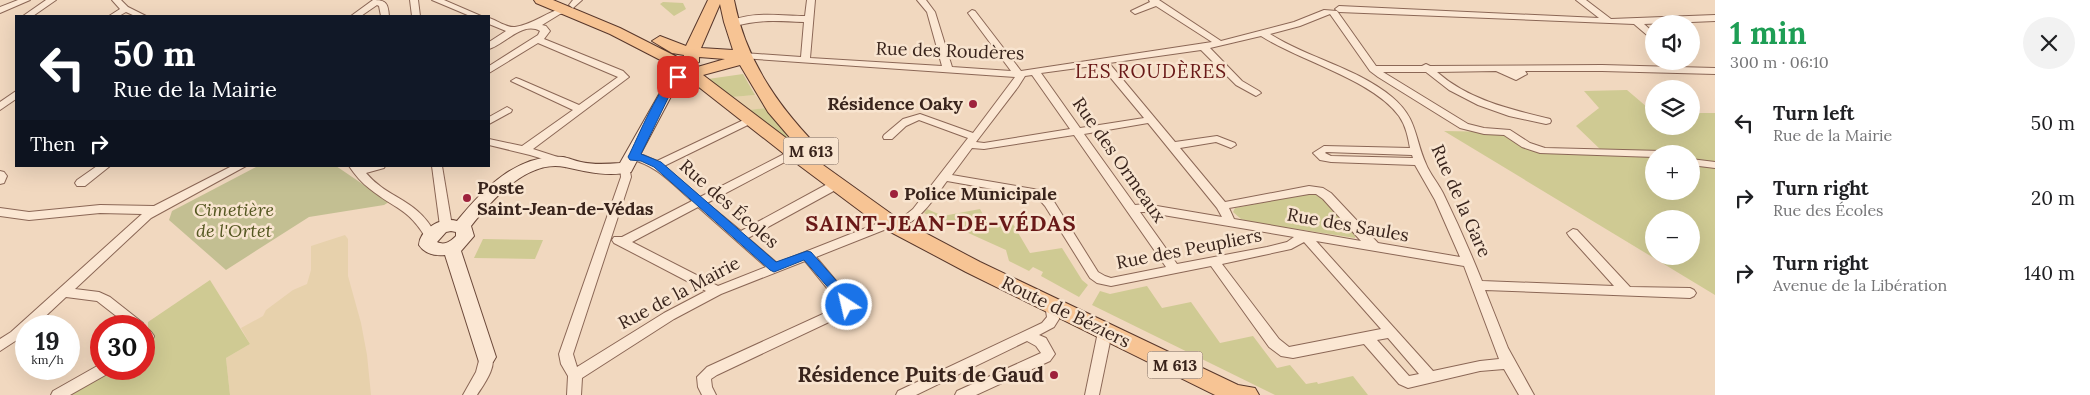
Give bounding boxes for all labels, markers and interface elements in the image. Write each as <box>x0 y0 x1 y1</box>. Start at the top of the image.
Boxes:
text: 1 min <box>1730 14 1807 52</box>
map controls <box>1645 15 1700 265</box>
button: sound <box>1645 15 1700 70</box>
button: close <box>2023 17 2075 69</box>
text: 50 m <box>113 31 196 76</box>
icon: left <box>30 35 95 100</box>
street label: Rue des Roudères <box>875 36 1025 65</box>
text: 300 m · 06:10 <box>1730 52 1829 72</box>
pin <box>657 56 699 98</box>
district label: LES ROUDÈRES <box>1075 59 1227 83</box>
icon: arrive <box>664 63 692 91</box>
text: Rue de la Mairie <box>113 75 277 103</box>
button: layers <box>1645 80 1700 135</box>
place label: Résidence Oaky <box>827 92 963 115</box>
street label: Rue des Ormeaux <box>1068 93 1171 227</box>
marker: Résidence Oaky <box>967 98 979 110</box>
text: Turn left <box>1773 101 1854 125</box>
icon: left <box>1730 109 1758 137</box>
text: 50 m <box>2031 111 2075 135</box>
text: Rue de la Mairie <box>1773 125 1892 145</box>
icon: right <box>85 130 113 158</box>
text: Then <box>30 132 75 156</box>
road number: M 613 <box>784 138 838 164</box>
street label: Rue de la Gare <box>1426 141 1497 261</box>
button: + <box>1645 145 1700 200</box>
street label: Rue des Écoles <box>675 154 784 253</box>
place label: Poste Saint-Jean-de-Védas <box>477 176 654 220</box>
text: Turn right <box>1773 176 1869 200</box>
place label: Police Municipale <box>904 182 1057 205</box>
icon: right <box>1730 184 1758 212</box>
text: 20 m <box>2031 186 2075 210</box>
marker: Police Municipale <box>888 188 900 200</box>
marker: Poste Saint-Jean-de-Védas <box>461 192 473 204</box>
park label: Cimetière de l'Ortet <box>194 198 274 242</box>
text: Rue des Écoles <box>1773 200 1884 220</box>
street label: Rue des Saules <box>1285 202 1411 247</box>
district label: SAINT-JEAN-DE-VÉDAS <box>805 209 1077 237</box>
button: − <box>1645 210 1700 265</box>
street label: Rue des Peupliers <box>1114 223 1264 274</box>
street label: Rue de la Mairie <box>614 251 744 334</box>
text: Turn right <box>1773 251 1869 275</box>
icon: right <box>1730 259 1758 287</box>
text: 140 m <box>2024 261 2075 285</box>
street label: Route de Béziers <box>998 270 1134 353</box>
text: Avenue de la Libération <box>1773 275 1947 295</box>
position arrow <box>820 278 872 330</box>
speed limit sign: 30 <box>90 315 155 380</box>
text: 19 <box>35 325 60 357</box>
text: km/h <box>31 352 64 367</box>
road number: M 613 <box>1148 352 1202 378</box>
place label: Résidence Puits de Gaud <box>797 361 1044 388</box>
marker: Résidence Puits de Gaud <box>1048 369 1060 381</box>

